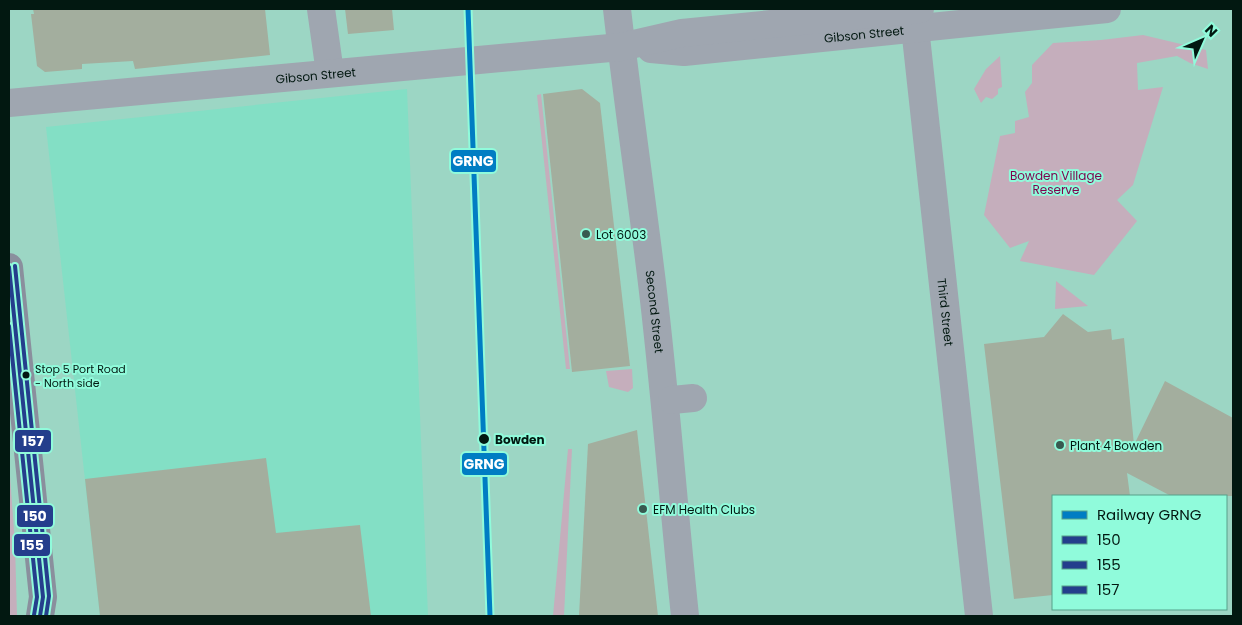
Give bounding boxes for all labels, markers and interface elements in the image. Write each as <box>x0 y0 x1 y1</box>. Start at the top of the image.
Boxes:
north arrow <box>1177 15 1227 65</box>
text: N <box>1200 20 1222 42</box>
street label: Gibson Street <box>823 21 905 46</box>
street label: Gibson Street <box>275 63 357 87</box>
line badge: GRNG <box>450 149 497 173</box>
text: GRNG <box>453 151 494 171</box>
park label: Bowden Village Reserve <box>1010 167 1102 198</box>
place label: Lot 6003 <box>596 226 646 243</box>
marker: Lot 6003 <box>580 228 592 240</box>
street label: Second Street <box>642 269 668 354</box>
street label: Third Street <box>934 277 958 347</box>
place label: Stop 5 Port Road - North side <box>35 361 126 391</box>
marker: Stop 5 Port Road - North side <box>21 370 31 380</box>
line badge: 157 <box>14 429 52 453</box>
text: 157 <box>22 431 44 451</box>
place label: Bowden <box>495 431 545 448</box>
marker: Bowden <box>477 432 491 446</box>
place label: Plant 4 Bowden <box>1070 437 1162 454</box>
marker: Plant 4 Bowden <box>1054 439 1066 451</box>
line badge: GRNG <box>461 452 508 476</box>
text: GRNG <box>464 454 505 474</box>
legend <box>1052 495 1227 610</box>
place label: EFM Health Clubs <box>653 501 755 518</box>
marker: EFM Health Clubs <box>637 503 649 515</box>
line badge: 150 <box>16 504 54 528</box>
text: Railway GRNG <box>1097 504 1202 525</box>
text: 150 <box>23 506 47 526</box>
text: 150 <box>1097 529 1121 550</box>
line badge: 155 <box>13 533 51 557</box>
text: 155 <box>20 535 44 555</box>
text: 155 <box>1097 554 1121 575</box>
text: 157 <box>1097 579 1119 600</box>

